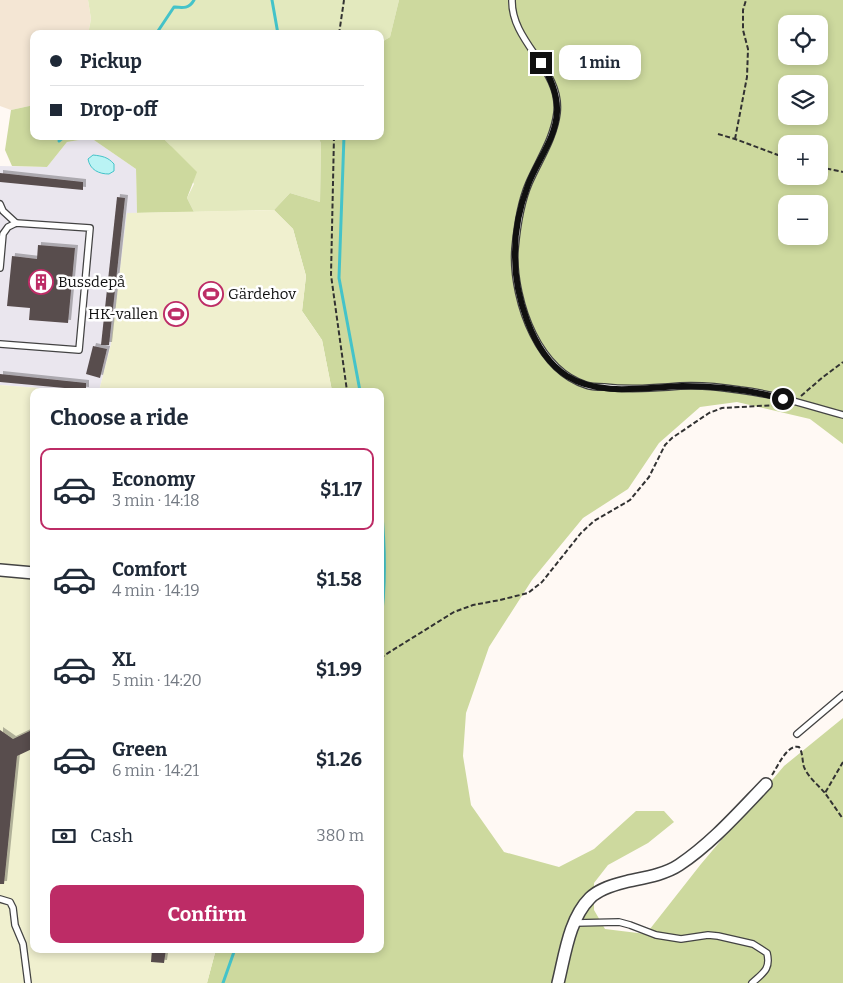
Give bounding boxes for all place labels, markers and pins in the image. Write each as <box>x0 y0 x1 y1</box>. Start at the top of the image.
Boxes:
building icon: Bussdepå <box>28 269 54 295</box>
place label: Bussdepå <box>58 273 125 291</box>
sports icon: Gärdehov <box>198 281 224 307</box>
place label: Gärdehov <box>228 285 296 303</box>
sports icon: HK-vallen <box>163 301 189 327</box>
place label: HK-vallen <box>88 305 158 323</box>

